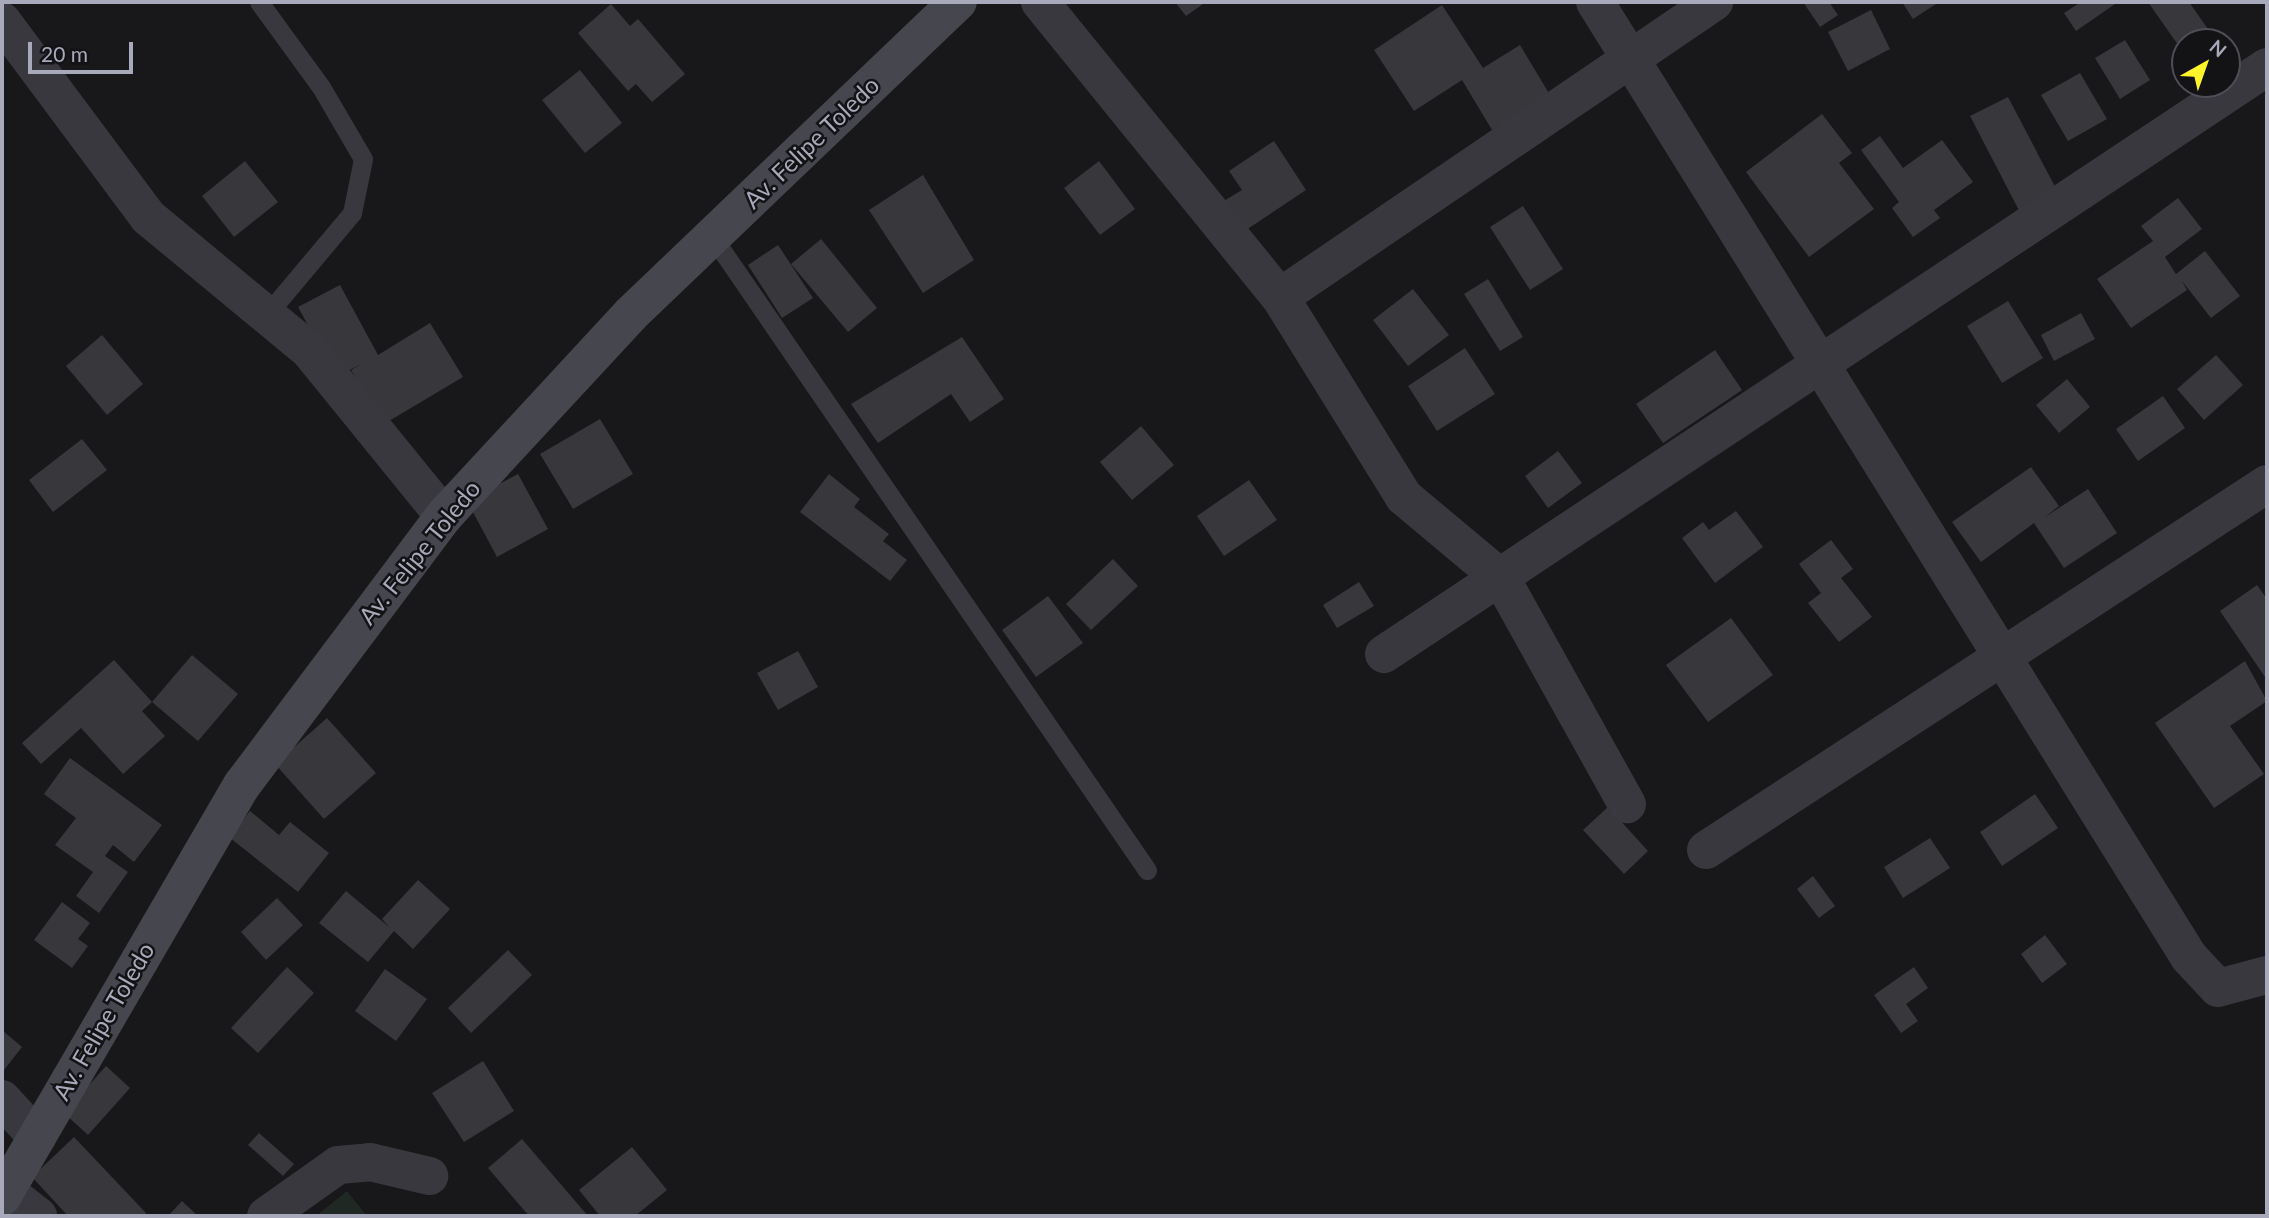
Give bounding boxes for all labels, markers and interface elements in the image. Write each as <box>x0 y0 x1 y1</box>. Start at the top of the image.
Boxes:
scale bar <box>32 28 136 72</box>
north arrow <box>2171 28 2241 98</box>
text: N <box>2206 35 2232 62</box>
text: 20 m <box>41 41 88 66</box>
street label: Av. Felipe Toledo <box>737 70 885 214</box>
street label: Av. Felipe Toledo <box>352 474 486 630</box>
street label: Av. Felipe Toledo <box>46 937 160 1105</box>

